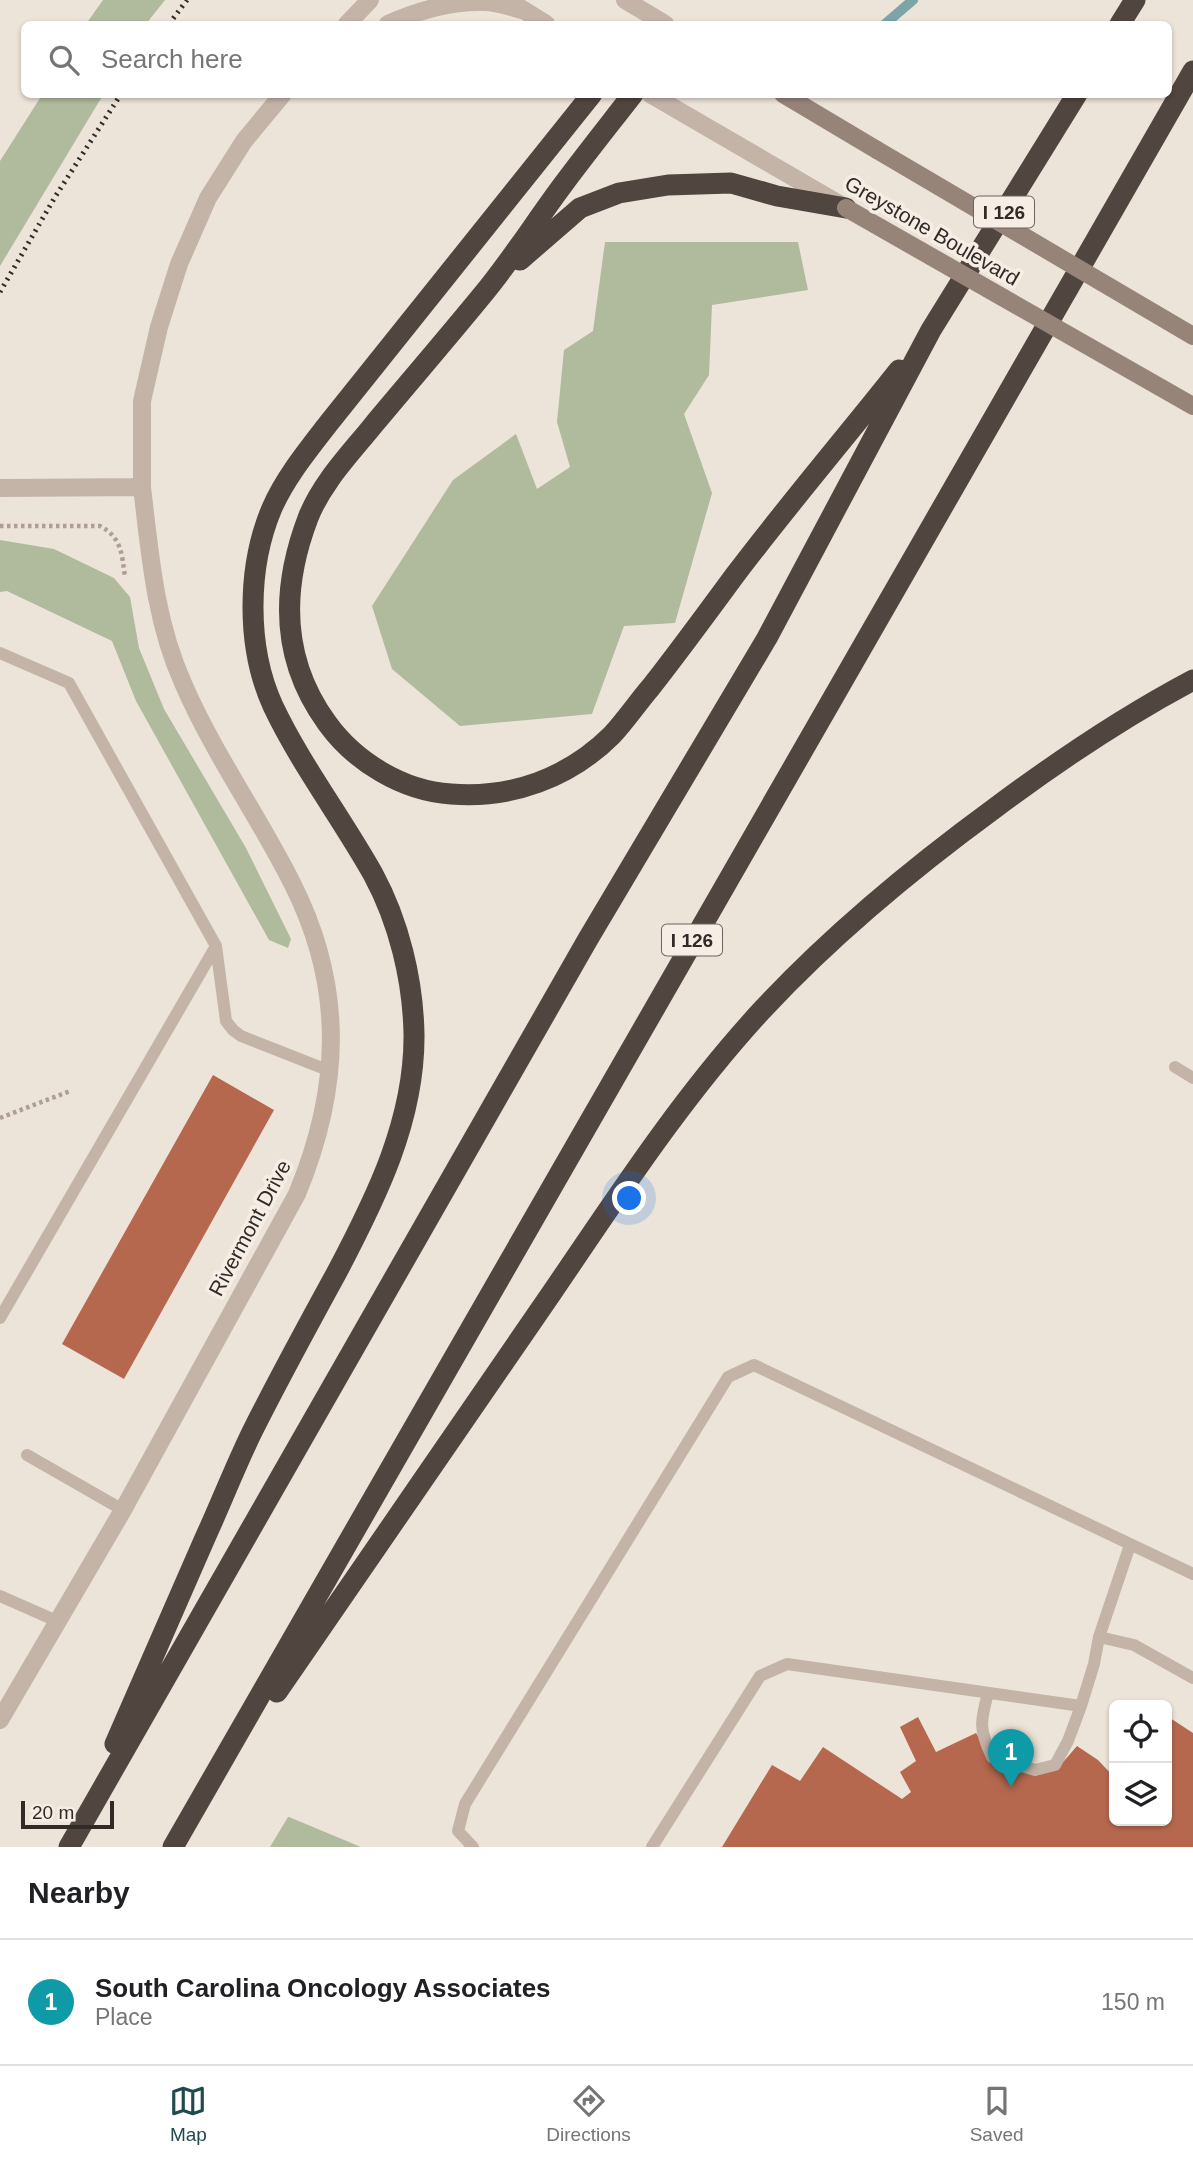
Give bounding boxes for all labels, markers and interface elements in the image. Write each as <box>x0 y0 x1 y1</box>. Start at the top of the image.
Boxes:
search box <box>21 21 1172 98</box>
icon: search <box>45 41 83 79</box>
text: Search here <box>101 44 243 74</box>
street label: Greystone Boulevard <box>841 171 1023 290</box>
road number: I 126 <box>974 196 1034 228</box>
road number: I 126 <box>662 924 722 956</box>
street label: Rivermont Drive <box>204 1156 295 1300</box>
your location <box>612 1181 646 1215</box>
map controls <box>1109 1700 1172 1826</box>
button: locate <box>1109 1700 1172 1763</box>
pin: 1 <box>988 1729 1034 1787</box>
button: layers <box>1109 1763 1172 1826</box>
scale bar <box>21 1798 114 1830</box>
text: 20 m <box>32 1802 74 1823</box>
text: Nearby <box>28 1876 130 1909</box>
text: South Carolina Oncology Associates <box>95 1973 551 2003</box>
text: 1 <box>45 1989 57 2015</box>
text: 150 m <box>1101 1989 1165 2015</box>
text: Place <box>95 2004 153 2030</box>
tab: Map <box>169 2082 207 2146</box>
tab: Directions <box>546 2082 631 2146</box>
tab: Saved <box>970 2082 1024 2146</box>

